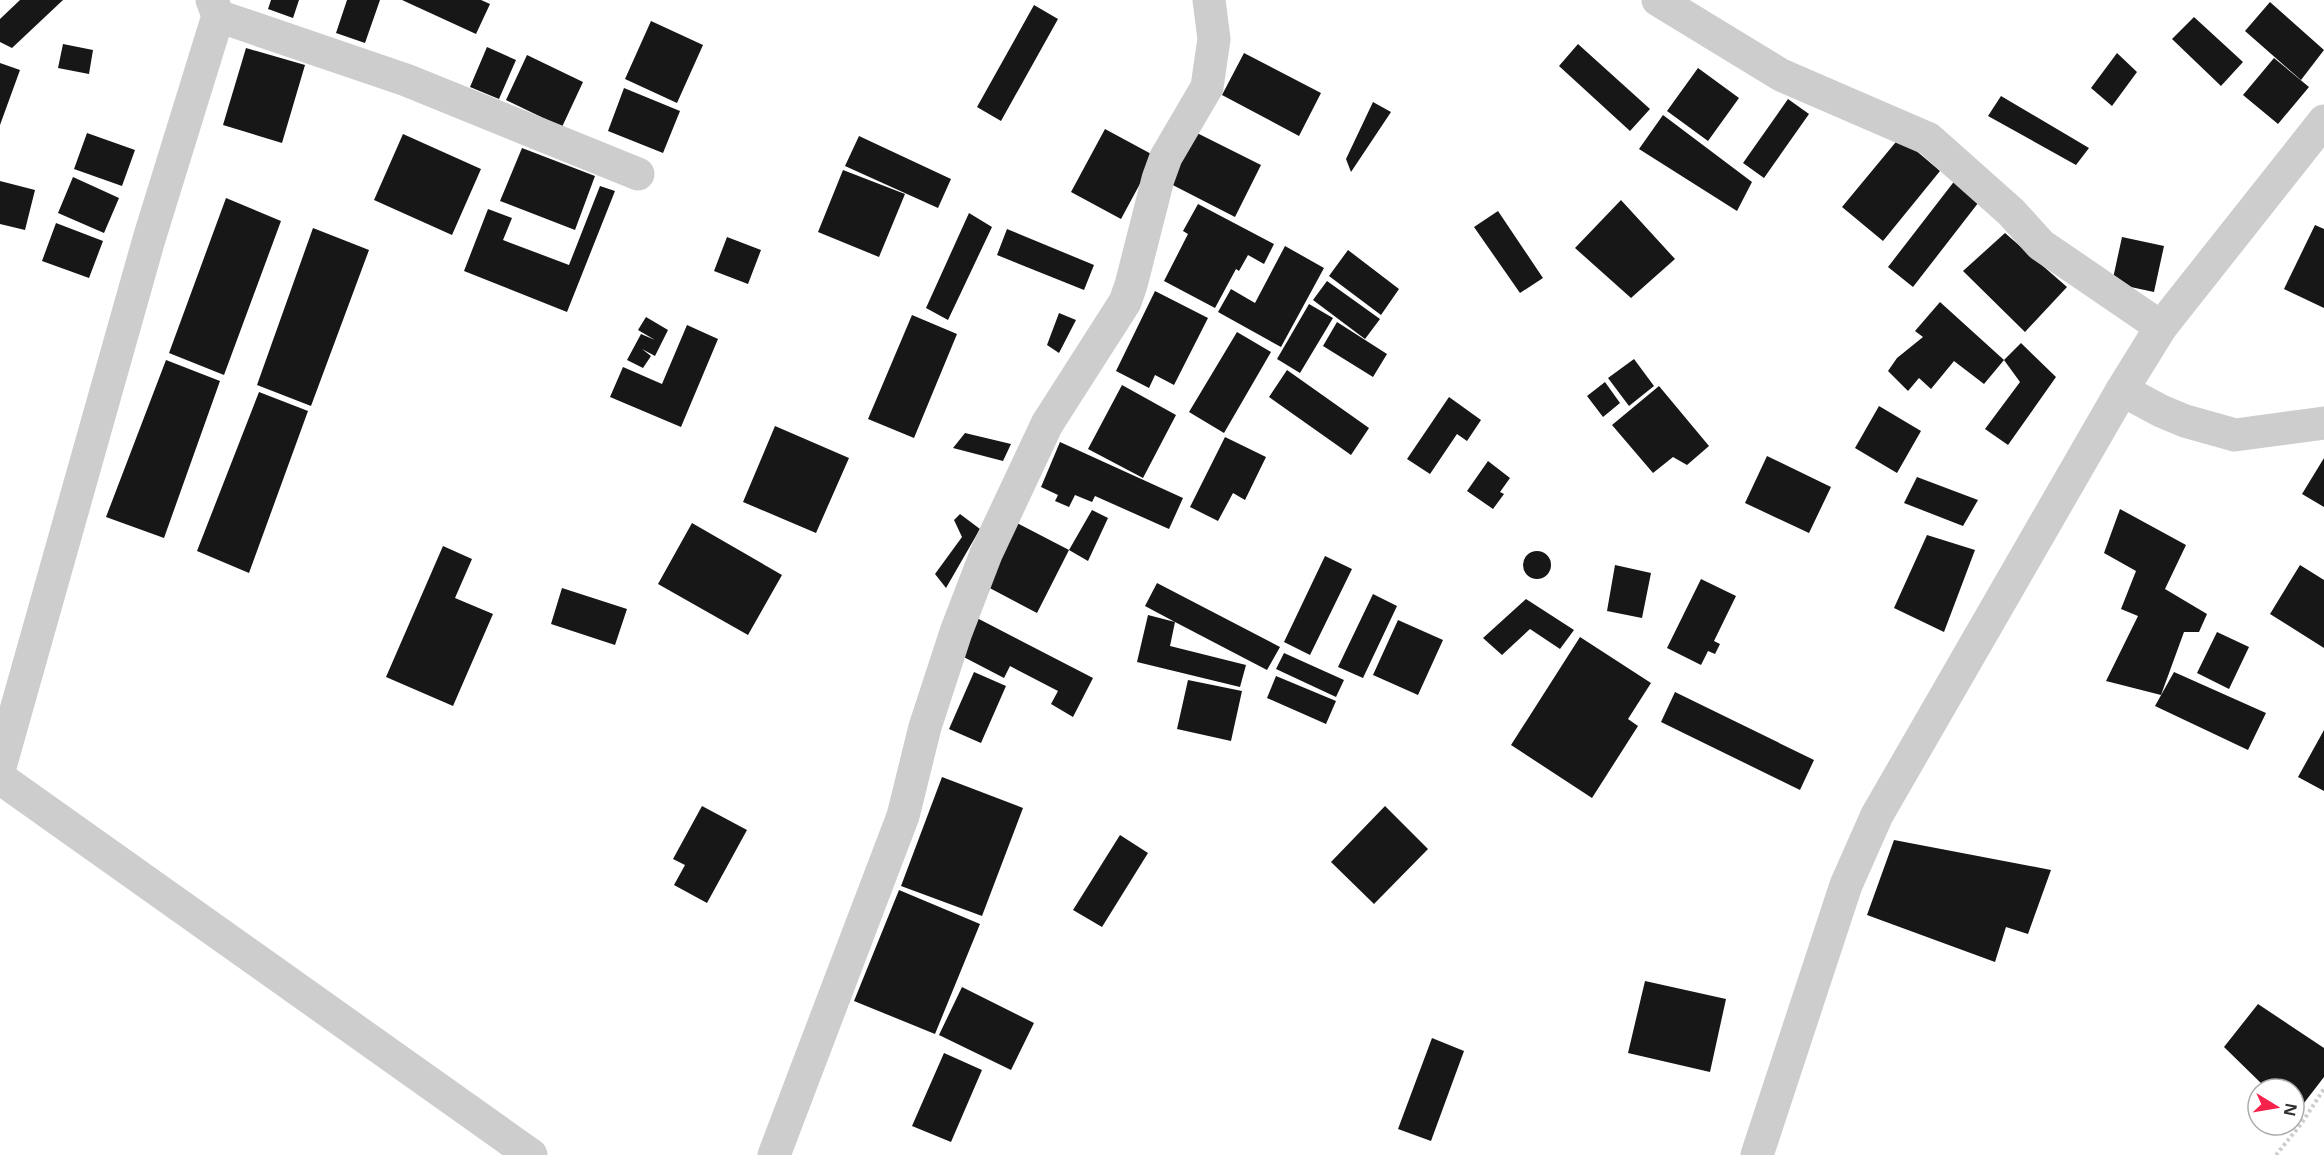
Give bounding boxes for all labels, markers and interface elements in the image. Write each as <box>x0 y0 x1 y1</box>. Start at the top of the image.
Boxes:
north arrow <box>2246 1077 2306 1137</box>
text: N <box>2279 1101 2303 1118</box>

